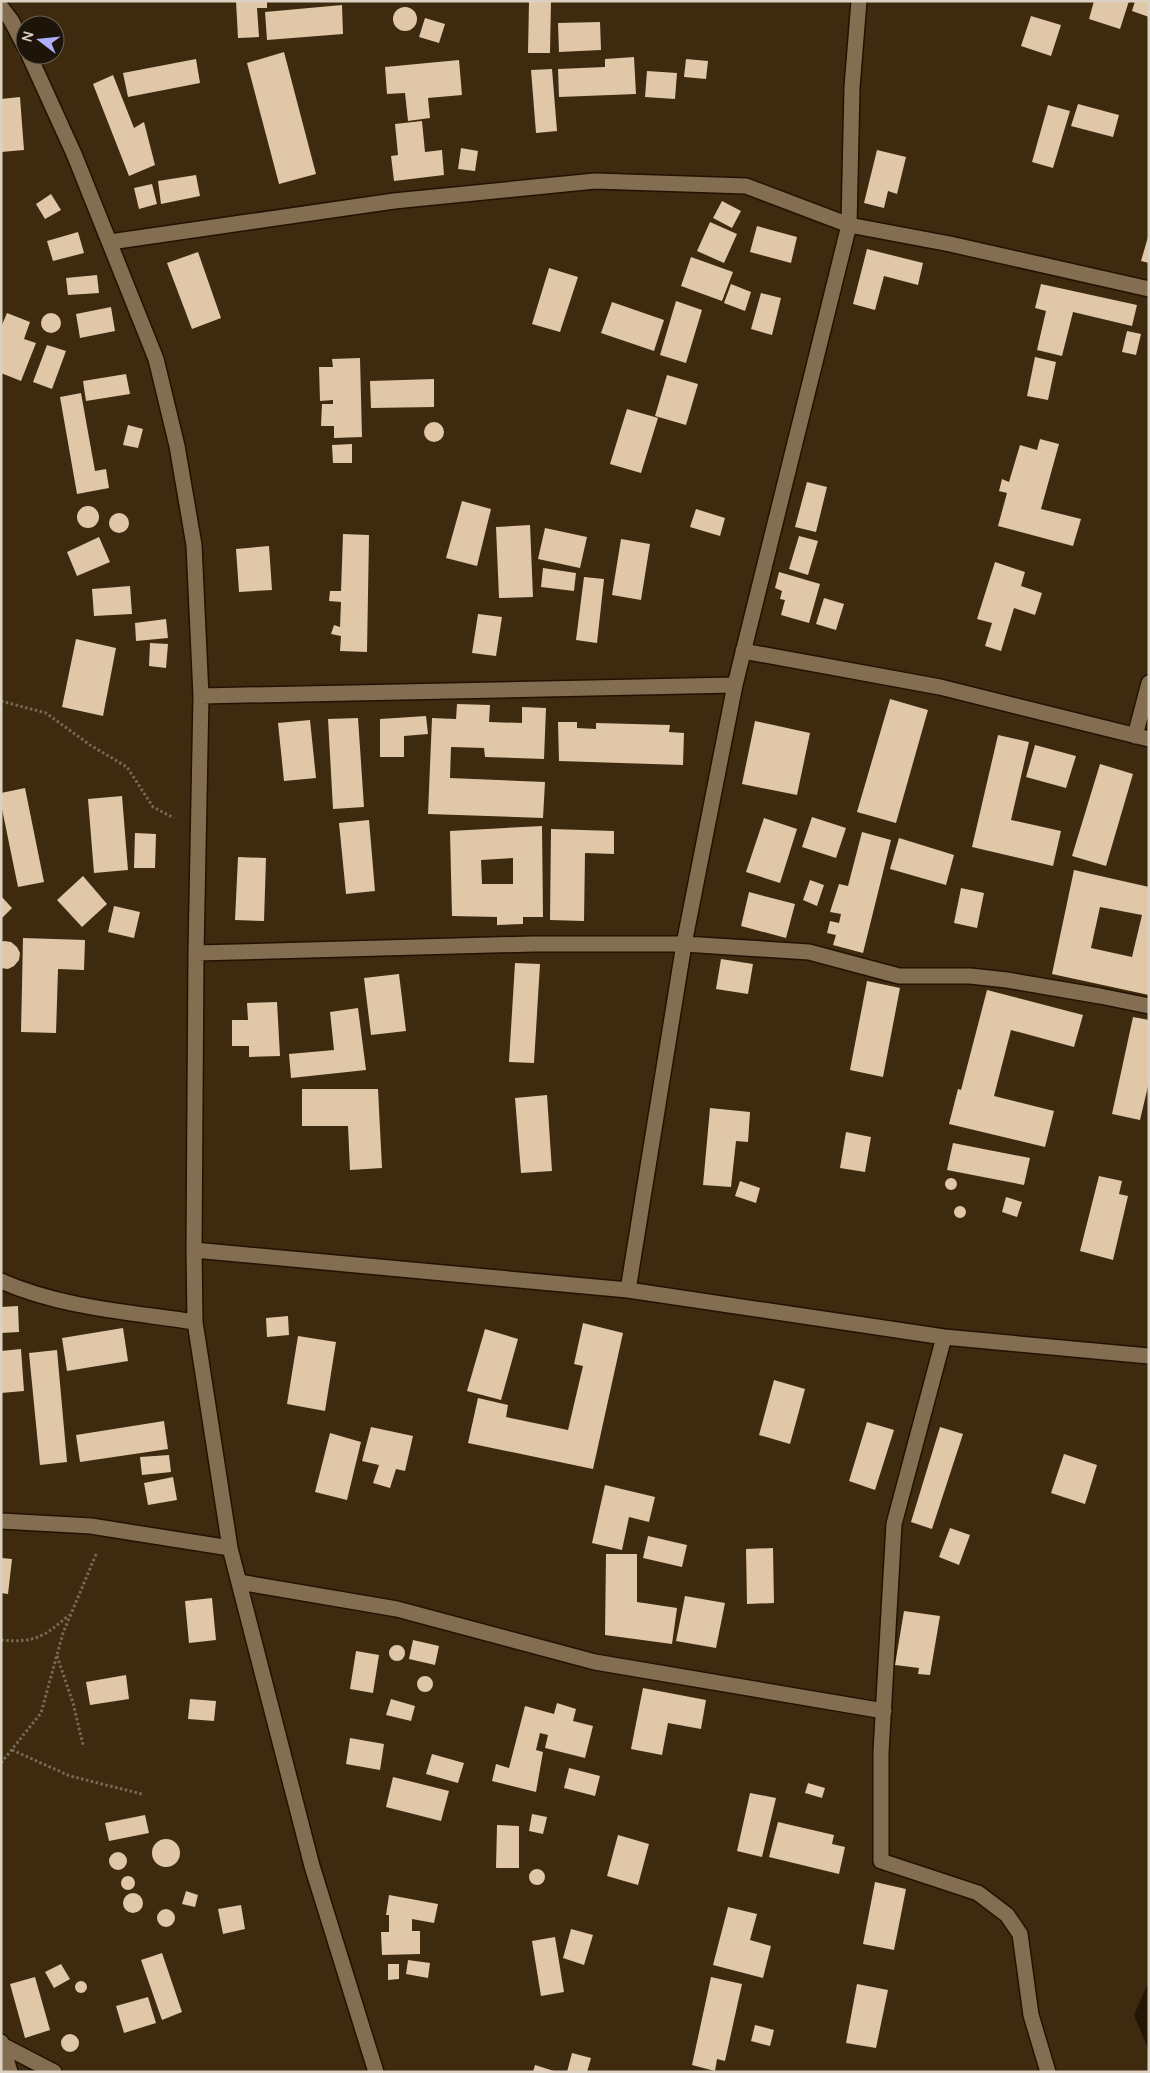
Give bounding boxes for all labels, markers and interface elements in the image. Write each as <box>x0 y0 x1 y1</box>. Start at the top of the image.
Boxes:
north arrow <box>15 15 65 65</box>
text: N <box>17 29 38 44</box>

